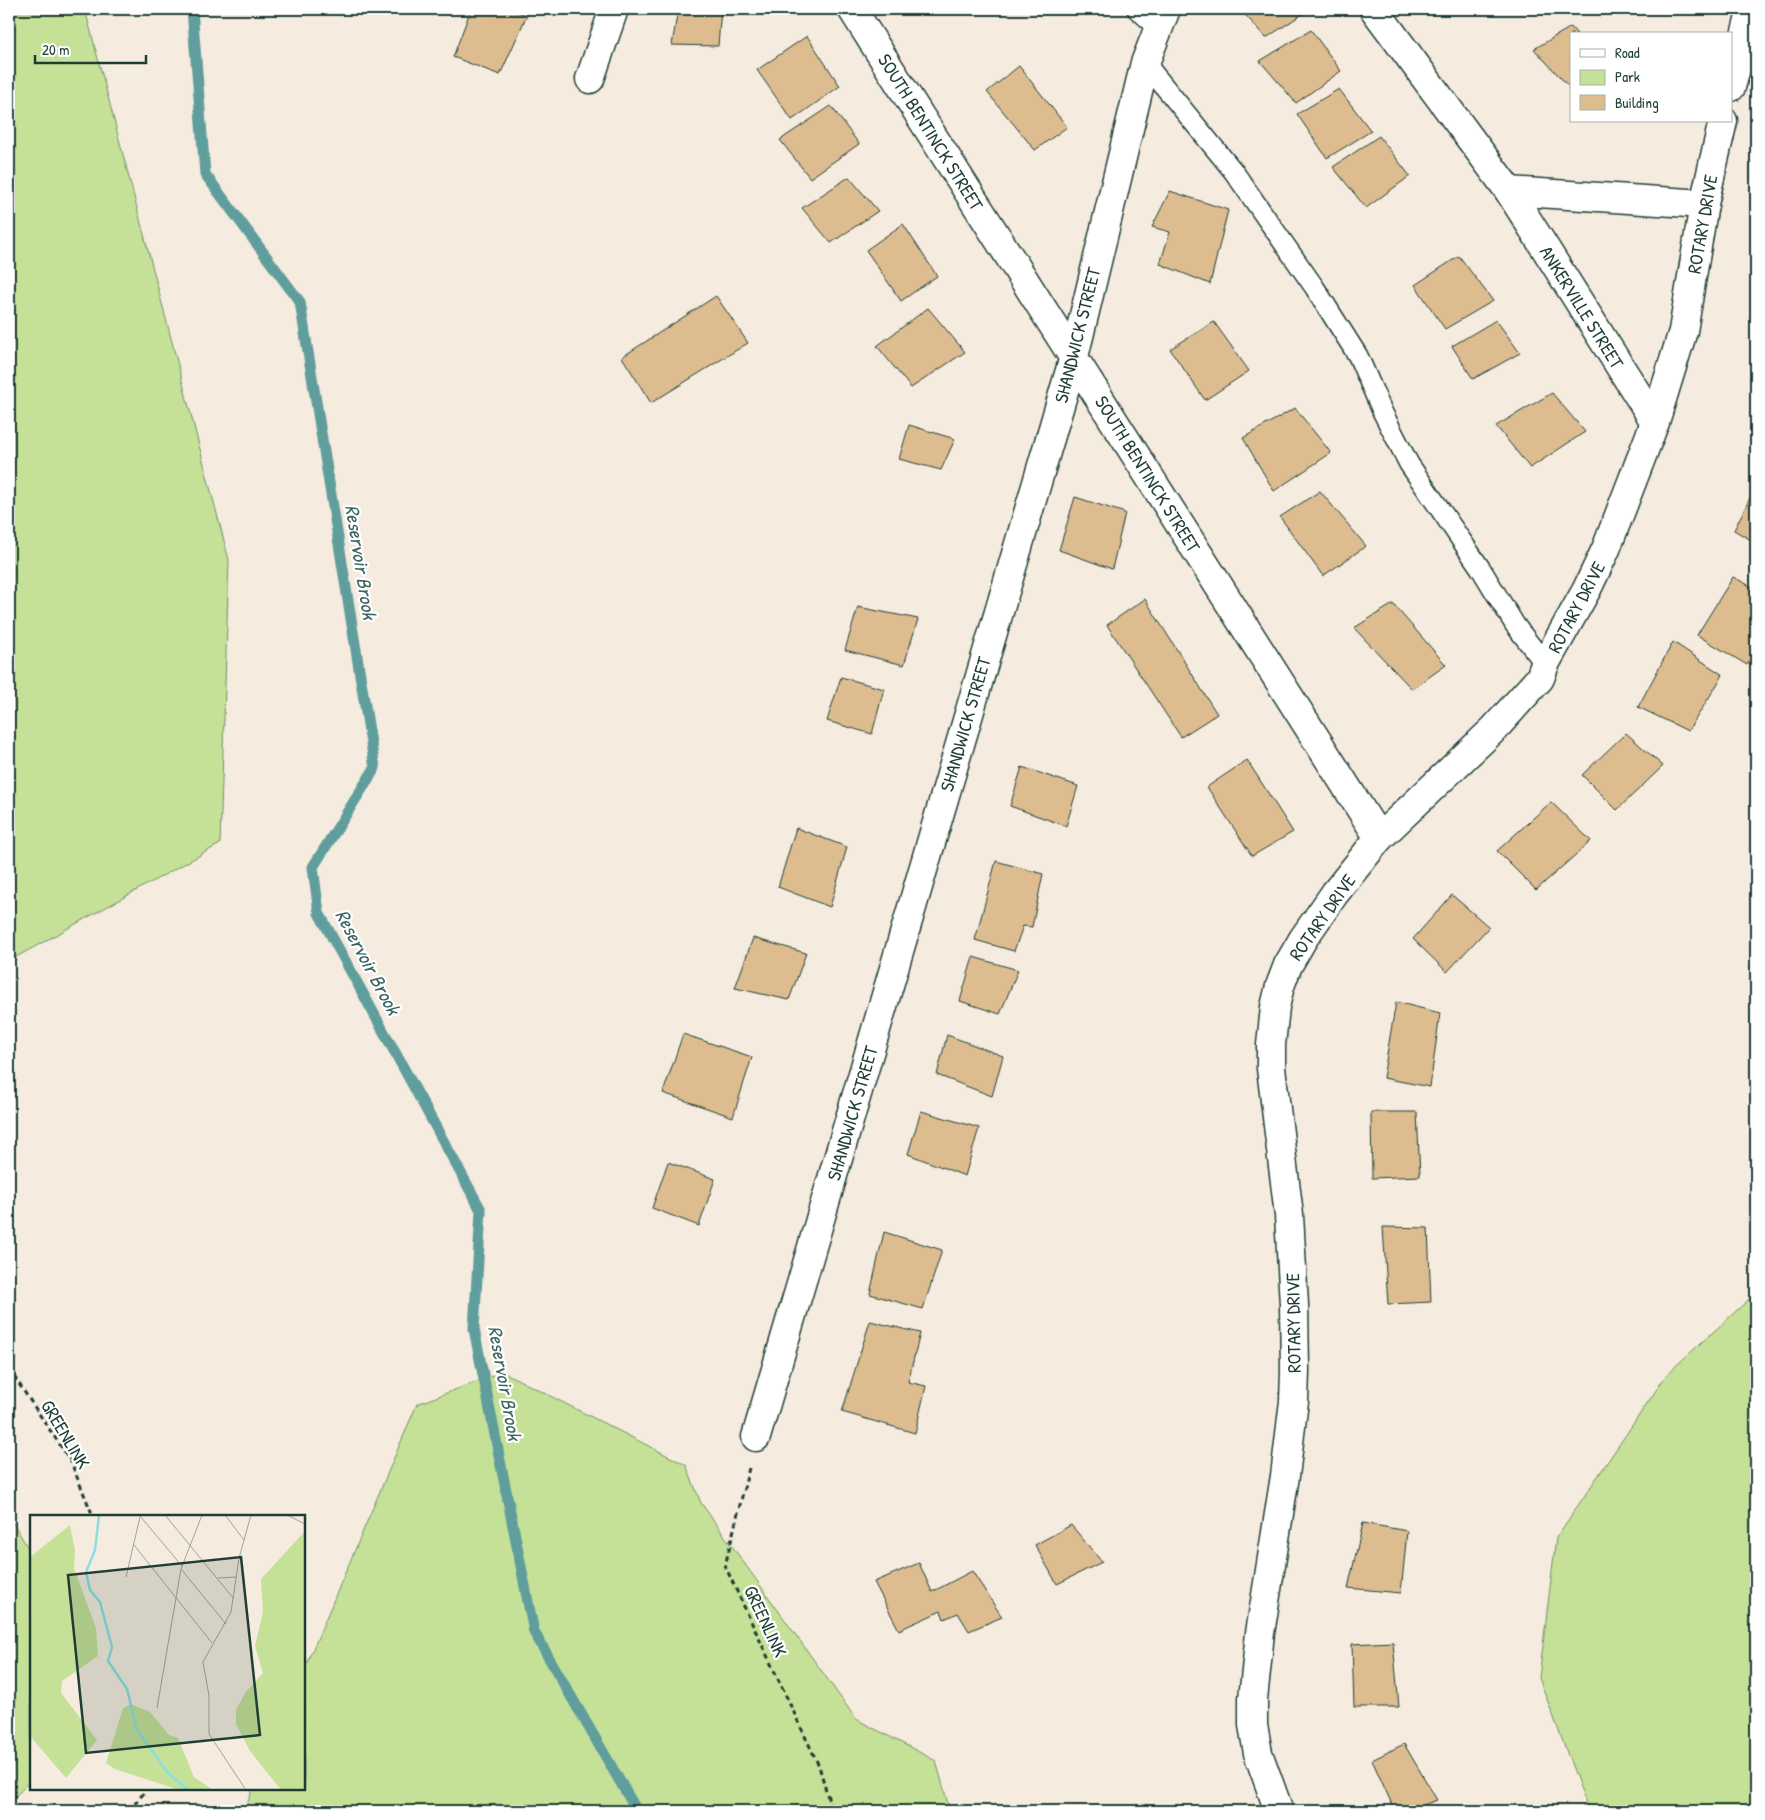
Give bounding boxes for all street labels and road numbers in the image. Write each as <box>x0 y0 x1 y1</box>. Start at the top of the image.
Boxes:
street label: SOUTH BENTINCK STREET <box>872 49 990 216</box>
street label: ROTARY DRIVE <box>1681 172 1724 275</box>
street label: ANKERVILLE STREET <box>1534 241 1631 374</box>
street label: SHANDWICK STREET <box>1048 263 1107 406</box>
street label: SOUTH BENTINCK STREET <box>1089 391 1207 558</box>
street label: ROTARY DRIVE <box>1541 556 1611 657</box>
street label: SHANDWICK STREET <box>933 653 997 794</box>
street label: ROTARY DRIVE <box>1283 868 1362 965</box>
street label: SHANDWICK STREET <box>820 1042 884 1183</box>
street label: ROTARY DRIVE <box>1279 1272 1307 1373</box>
street label: GREENLINK <box>35 1395 97 1473</box>
street label: GREENLINK <box>738 1581 794 1661</box>

